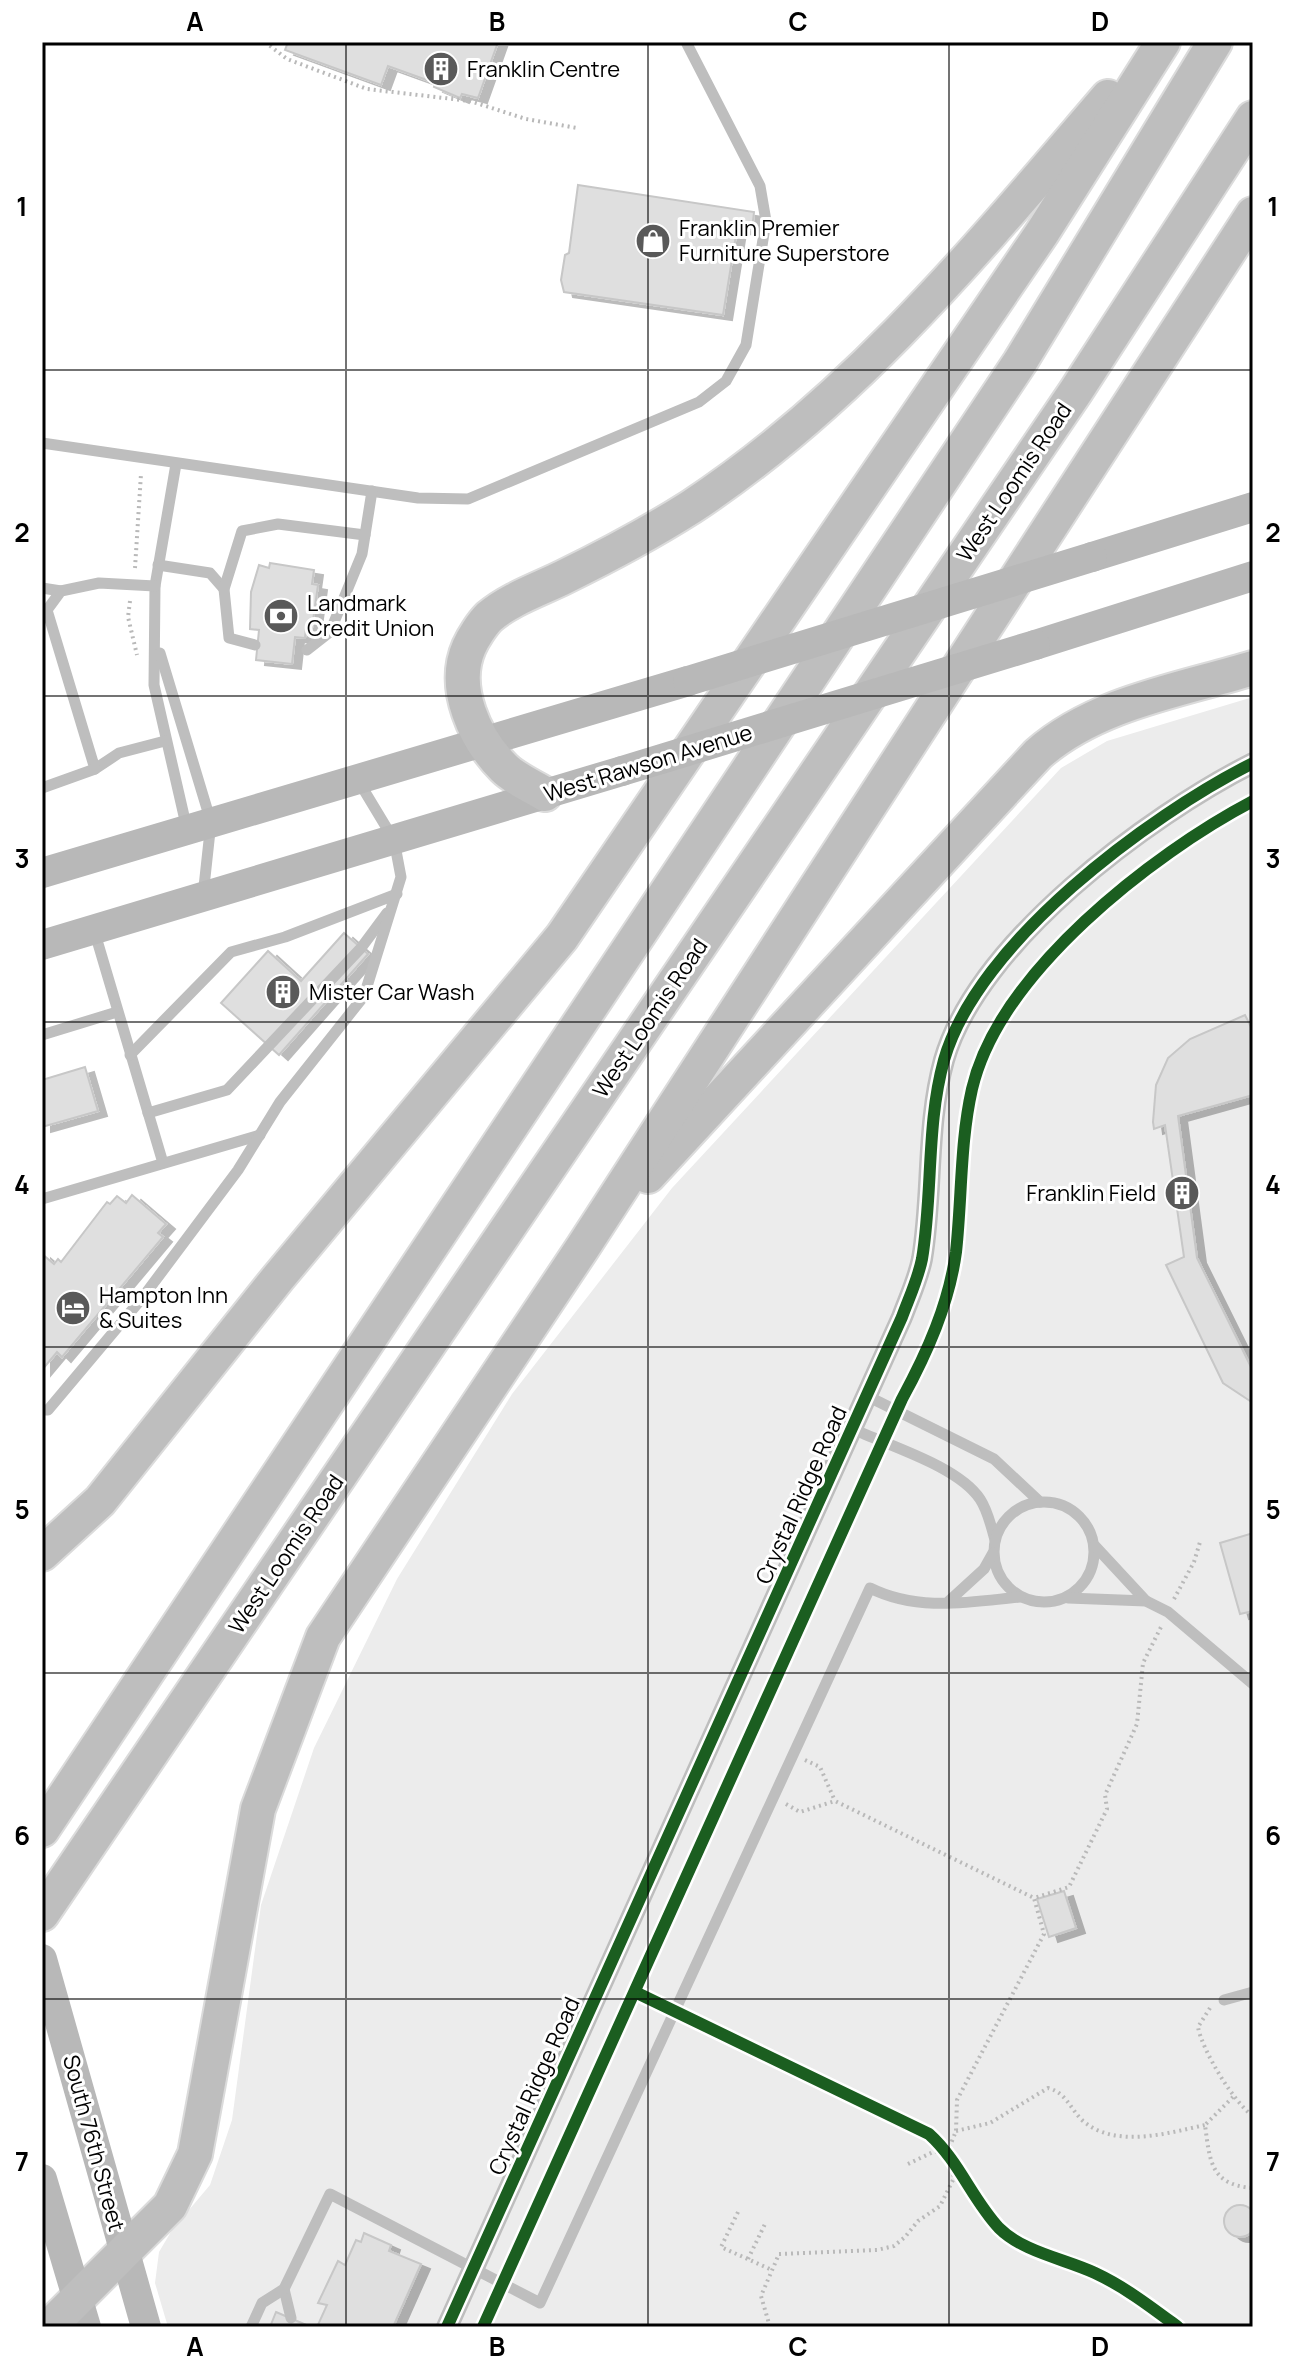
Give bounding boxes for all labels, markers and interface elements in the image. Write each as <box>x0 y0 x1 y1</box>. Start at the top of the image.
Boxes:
text: A <box>186 3 204 39</box>
text: B <box>489 3 505 39</box>
text: C <box>788 3 808 39</box>
text: D <box>1091 3 1109 39</box>
building icon: Franklin Centre <box>422 50 460 88</box>
place label: Franklin Centre <box>467 54 620 84</box>
text: 1 <box>16 188 28 224</box>
text: 1 <box>1267 188 1279 224</box>
place label: Franklin Premier Furniture Superstore <box>679 213 890 268</box>
shop icon: Franklin Premier Furniture Superstore <box>634 222 672 260</box>
street label: West Loomis Road <box>950 396 1078 568</box>
text: 2 <box>14 514 30 550</box>
text: 2 <box>1265 514 1281 550</box>
place label: Landmark Credit Union <box>307 588 434 643</box>
bank icon: Landmark Credit Union <box>262 597 300 635</box>
street label: West Rawson Avenue <box>540 717 756 809</box>
text: 3 <box>14 840 30 876</box>
text: 3 <box>1265 840 1281 876</box>
street label: West Loomis Road <box>586 932 714 1104</box>
building icon: Mister Car Wash <box>264 973 302 1011</box>
place label: Mister Car Wash <box>309 977 474 1007</box>
text: 4 <box>14 1166 30 1202</box>
text: 4 <box>1265 1166 1281 1202</box>
building icon: Franklin Field <box>1163 1174 1201 1212</box>
place label: Franklin Field <box>1026 1178 1156 1208</box>
place label: Hampton Inn & Suites <box>99 1280 228 1335</box>
hotel icon: Hampton Inn & Suites <box>54 1289 92 1327</box>
street label: Crystal Ridge Road <box>748 1401 854 1589</box>
street label: West Loomis Road <box>222 1468 350 1640</box>
text: 5 <box>14 1491 30 1527</box>
text: 5 <box>1265 1491 1281 1527</box>
text: 6 <box>14 1817 30 1853</box>
text: 6 <box>1265 1817 1281 1853</box>
street label: Crystal Ridge Road <box>481 1992 587 2180</box>
street label: South 76th Street <box>56 2051 132 2235</box>
text: 7 <box>15 2143 29 2179</box>
text: 7 <box>1266 2143 1280 2179</box>
text: A <box>186 2328 204 2364</box>
text: B <box>489 2328 505 2364</box>
text: C <box>788 2328 808 2364</box>
text: D <box>1091 2328 1109 2364</box>

